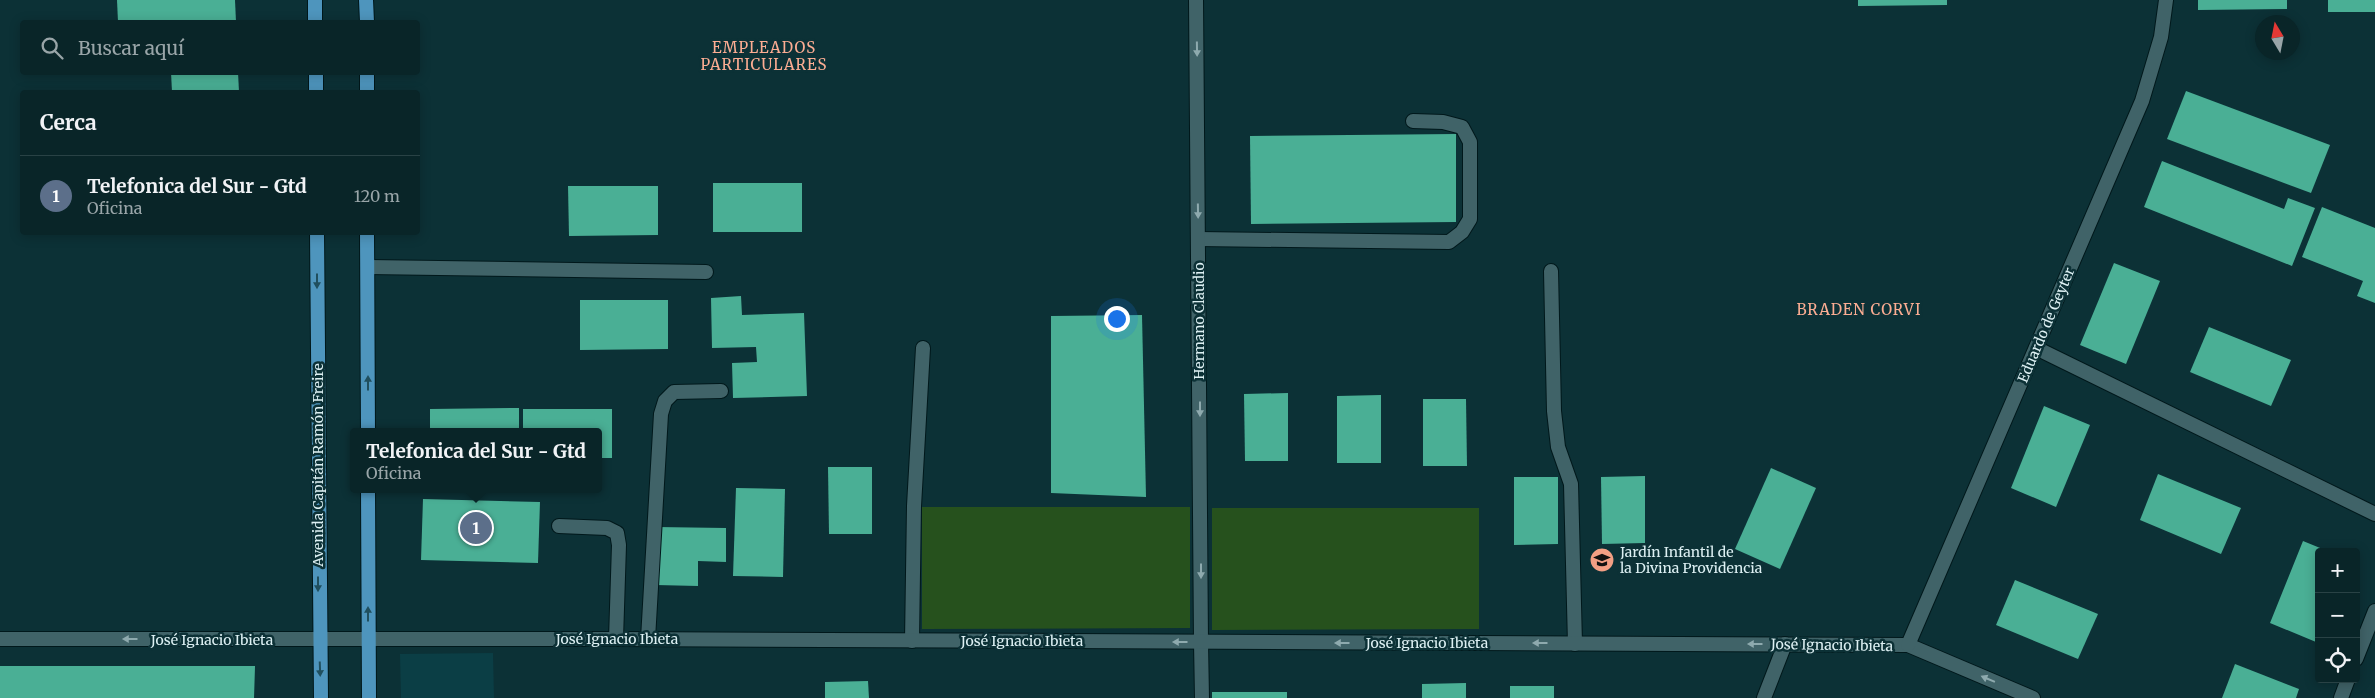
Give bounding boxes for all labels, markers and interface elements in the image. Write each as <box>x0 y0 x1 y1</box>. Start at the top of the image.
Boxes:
north arrow <box>2255 15 2300 60</box>
search box <box>20 20 420 75</box>
icon: search <box>38 34 66 62</box>
text: Buscar aquí <box>78 36 184 60</box>
district label: EMPLEADOS PARTICULARES <box>700 38 828 74</box>
one-way arrow <box>1193 41 1201 57</box>
text: Cerca <box>40 109 97 136</box>
text: Telefonica del Sur - Gtd <box>87 174 307 198</box>
text: 1 <box>52 186 60 206</box>
text: 120 m <box>354 186 400 206</box>
text: Oficina <box>87 198 142 218</box>
one-way arrow <box>1194 203 1202 219</box>
street label: Hermano Claudio <box>1190 262 1208 380</box>
street label: Eduardo de Geyter <box>2014 265 2078 385</box>
one-way arrow <box>313 273 321 289</box>
district label: BRADEN CORVI <box>1796 300 1922 319</box>
your location <box>1104 306 1130 332</box>
street label: Avenida Capitán Ramón Freire <box>309 363 327 568</box>
one-way arrow <box>364 375 372 391</box>
one-way arrow <box>1196 401 1204 417</box>
popup <box>350 428 602 493</box>
text: Telefonica del Sur - Gtd <box>366 439 586 463</box>
text: Oficina <box>366 463 421 483</box>
pin: 1 <box>460 509 492 547</box>
place label: Jardín Infantil de la Divina Providencia <box>1619 543 1763 577</box>
school or university icon: Jardín Infantil de la Divina Providencia <box>1589 547 1615 573</box>
map controls <box>2315 548 2360 683</box>
button: + <box>2315 548 2360 593</box>
one-way arrow <box>1197 563 1205 579</box>
one-way arrow <box>314 576 322 592</box>
button: − <box>2315 593 2360 638</box>
one-way arrow <box>364 606 372 622</box>
street label: José Ignacio Ibieta <box>555 630 679 648</box>
street label: José Ignacio Ibieta <box>150 631 274 649</box>
street label: José Ignacio Ibieta <box>960 632 1084 650</box>
street label: José Ignacio Ibieta <box>1365 634 1489 652</box>
one-way arrow <box>122 635 138 643</box>
street label: José Ignacio Ibieta <box>1770 635 1894 655</box>
one-way arrow <box>1171 638 1187 646</box>
button: locate <box>2315 638 2360 683</box>
one-way arrow <box>1334 639 1350 647</box>
one-way arrow <box>1531 639 1547 647</box>
one-way arrow <box>1746 640 1762 648</box>
one-way arrow <box>316 661 324 677</box>
one-way arrow <box>1980 675 1995 683</box>

